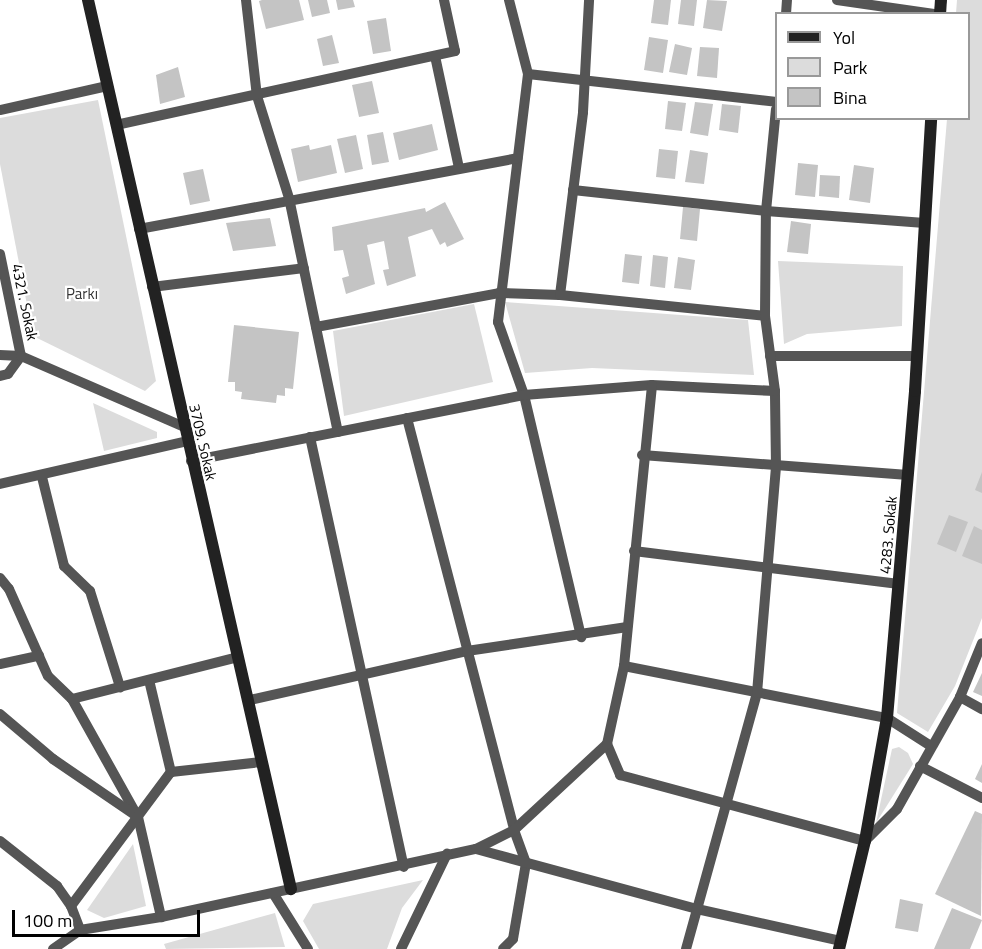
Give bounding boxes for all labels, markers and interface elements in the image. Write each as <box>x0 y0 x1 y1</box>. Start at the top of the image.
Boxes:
legend <box>775 12 970 120</box>
text: Yol <box>833 24 855 51</box>
text: Park <box>833 54 867 81</box>
text: Bina <box>833 84 867 111</box>
street label: 4321. Sokak <box>8 262 42 342</box>
park label: Parkı <box>66 285 98 303</box>
street label: 3709. Sokak <box>185 402 221 482</box>
street label: 4283. Sokak <box>876 495 900 575</box>
scale bar <box>15 898 202 936</box>
text: 100 m <box>23 907 72 934</box>

